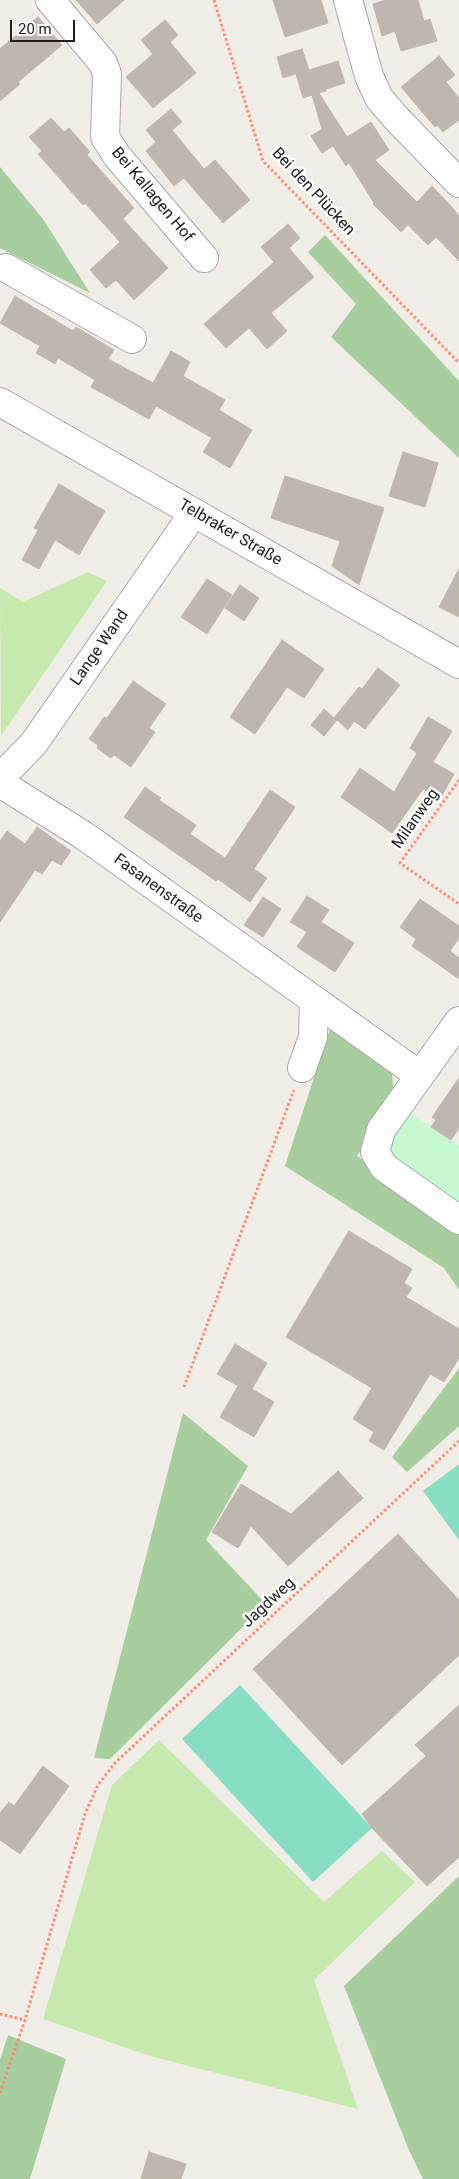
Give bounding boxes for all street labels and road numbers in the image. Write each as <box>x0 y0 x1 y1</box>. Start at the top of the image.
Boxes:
street label: Bei Kallagen Hof <box>107 144 197 246</box>
street label: Bei den Plücken <box>267 144 359 240</box>
street label: Telbraker Straße <box>175 496 285 570</box>
street label: Lange Wand <box>67 606 133 690</box>
street label: Milanweg <box>388 785 444 853</box>
street label: Fasanenstraße <box>110 850 206 928</box>
street label: Jagdweg <box>239 1574 299 1632</box>

